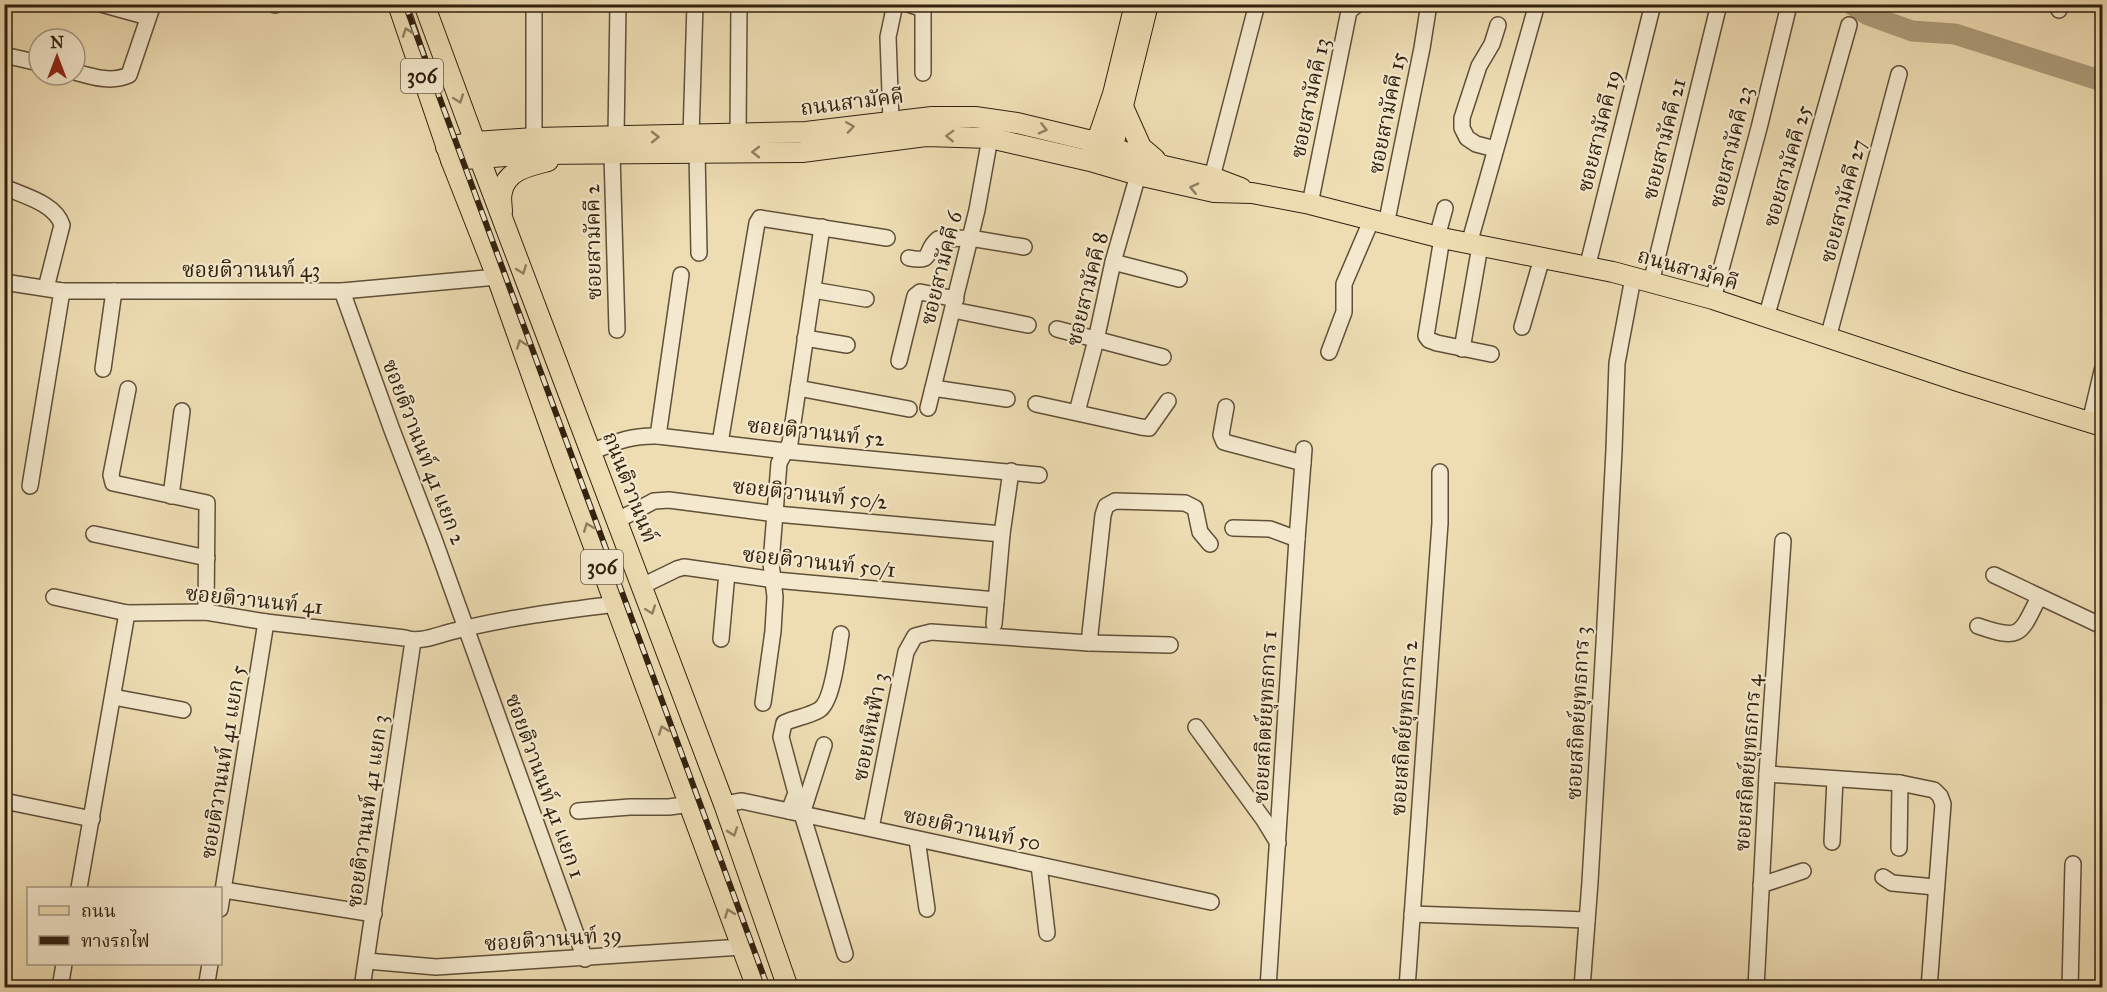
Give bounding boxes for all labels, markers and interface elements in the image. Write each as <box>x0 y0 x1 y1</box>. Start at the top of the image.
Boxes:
north arrow <box>27 27 87 87</box>
one-way arrow <box>402 27 415 38</box>
text: N <box>50 33 64 52</box>
street label: ซอยสามัคคี 13 <box>1285 36 1335 160</box>
street label: ซอยสามัคคี 15 <box>1362 50 1412 176</box>
road number: 306 <box>401 59 443 93</box>
street label: ซอยสามัคคี 19 <box>1571 67 1627 195</box>
street label: ซอยสามัคคี 21 <box>1636 76 1692 202</box>
street label: ถนนสามัคคี <box>799 83 905 121</box>
street label: ซอยสามัคคี 23 <box>1703 84 1759 210</box>
one-way arrow <box>452 93 465 103</box>
street label: ซอยสามัคคี 25 <box>1757 102 1817 230</box>
one-way arrow <box>845 121 854 133</box>
one-way arrow <box>1038 122 1048 135</box>
one-way arrow <box>651 130 660 143</box>
one-way arrow <box>946 130 955 143</box>
street label: ซอยสามัคคี 27 <box>1814 137 1872 265</box>
one-way arrow <box>752 146 761 158</box>
one-way arrow <box>1189 182 1199 195</box>
street label: ซอยสามัคคี 2 <box>579 183 607 300</box>
street label: ซอยสามัคคี 6 <box>914 207 968 328</box>
street label: ซอยสามัคคี 8 <box>1060 229 1114 349</box>
street label: ถนนสามัคคี <box>1634 242 1742 296</box>
street label: ซอยติวานนท์ 43 <box>182 257 320 283</box>
one-way arrow <box>515 264 528 275</box>
one-way arrow <box>516 339 528 350</box>
street label: ซอยติวานนท์ 41 แยก 2 <box>377 356 472 549</box>
street label: ซอยติวานนท์ 52 <box>746 412 887 452</box>
street label: ถนนติวานนท์ <box>597 428 663 546</box>
street label: ซอยติวานนท์ 50/2 <box>731 473 890 515</box>
one-way arrow <box>582 522 595 533</box>
street label: ซอยติวานนท์ 50/1 <box>741 541 897 583</box>
road number: 306 <box>581 550 623 584</box>
street label: ซอยติวานนท์ 41 <box>184 580 324 620</box>
one-way arrow <box>644 604 657 614</box>
street label: ซอยสถิตย์ยุทธการ 3 <box>1560 626 1597 801</box>
street label: ซอยสถิตย์ยุทธการ 1 <box>1247 630 1284 804</box>
street label: ซอยสถิตย์ยุทธการ 2 <box>1385 639 1424 817</box>
street label: ซอยติวานนท์ 41 แยก 5 <box>195 663 251 861</box>
street label: ซอยเหินฟ้า 3 <box>847 670 893 784</box>
street label: ซอยสถิตย์ยุทธการ 4 <box>1729 672 1768 852</box>
street label: ซอยติวานนท์ 41 แยก 1 <box>500 690 590 882</box>
street label: ซอยติวานนท์ 41 แยก 3 <box>341 713 393 909</box>
one-way arrow <box>658 725 670 736</box>
street label: ซอยติวานนท์ 50 <box>901 802 1043 856</box>
one-way arrow <box>726 826 739 837</box>
legend <box>27 887 222 965</box>
text: ถนน <box>81 900 116 922</box>
one-way arrow <box>724 908 737 919</box>
street label: ซอยติวานนท์ 39 <box>483 921 623 957</box>
text: ทางรถไฟ <box>81 929 150 952</box>

